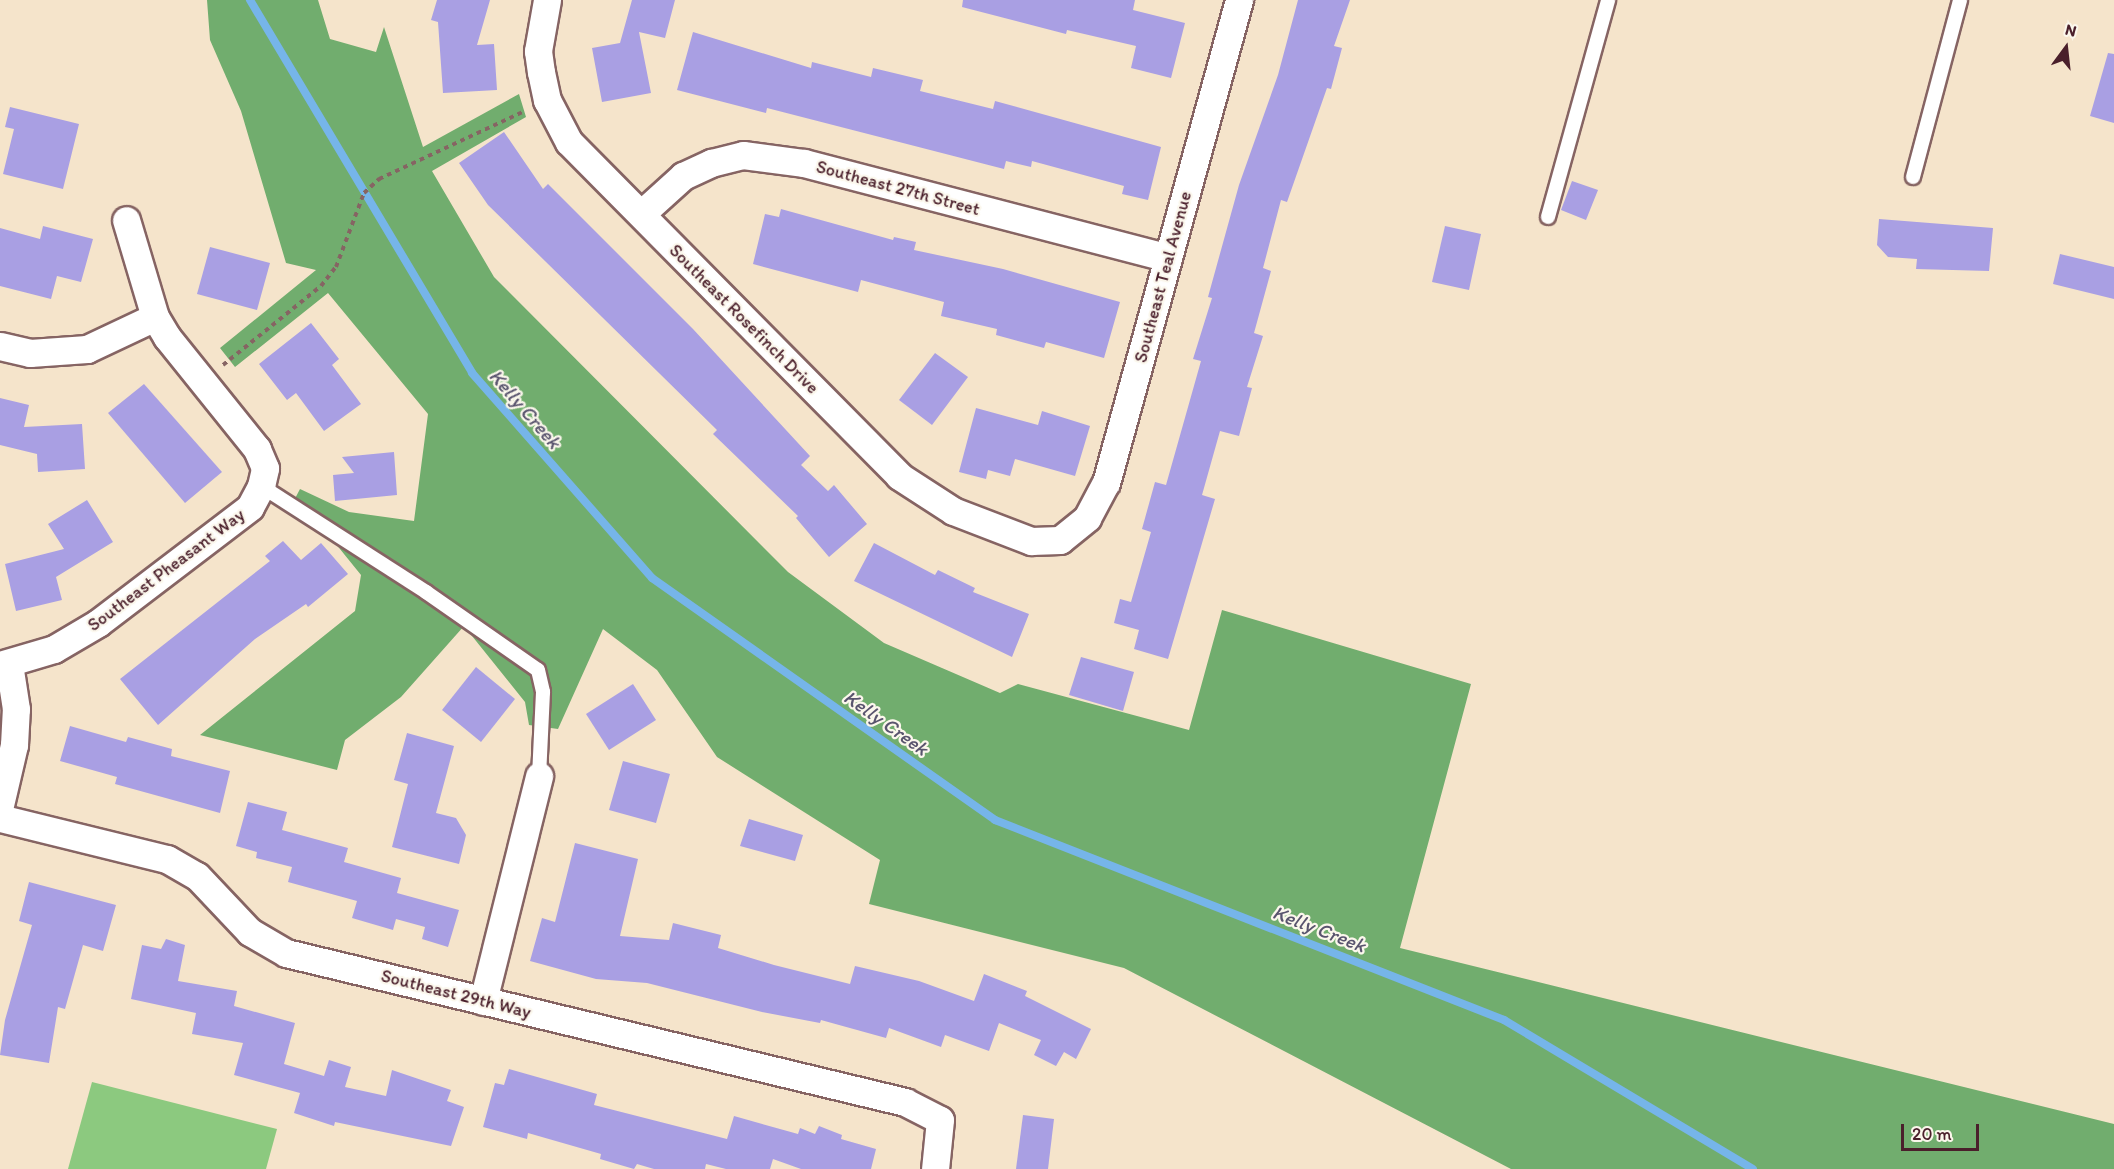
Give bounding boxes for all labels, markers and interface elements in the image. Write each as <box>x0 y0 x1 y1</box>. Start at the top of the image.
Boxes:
north arrow <box>2036 18 2096 78</box>
text: N <box>2063 20 2078 41</box>
street label: Southeast 27th Street <box>814 156 982 220</box>
street label: Southeast Teal Avenue <box>1130 191 1196 363</box>
street label: Southeast Rosefinch Drive <box>665 240 823 398</box>
water label: Kelly Creek <box>484 364 566 454</box>
street label: Southeast Pheasant Way <box>84 504 248 636</box>
water label: Kelly Creek <box>839 685 933 761</box>
water label: Kelly Creek <box>1269 900 1369 958</box>
street label: Southeast 29th Way <box>379 965 533 1023</box>
scale bar <box>1904 1112 1982 1150</box>
text: 20 m <box>1912 1123 1952 1145</box>

